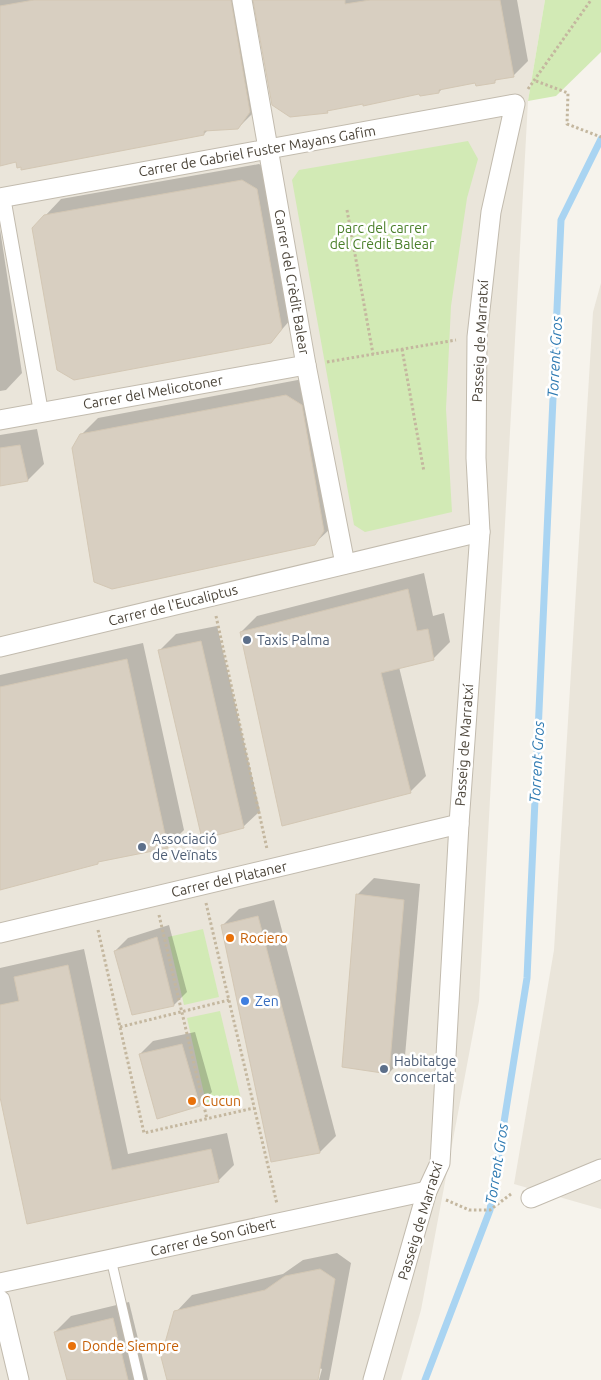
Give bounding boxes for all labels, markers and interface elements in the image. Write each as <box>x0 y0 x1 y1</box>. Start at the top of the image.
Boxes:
street label: Carrer de Gabriel Fuster Mayans Gafim <box>137 122 377 180</box>
street label: Carrer del Crèdit Balear <box>271 208 313 357</box>
park label: parc del carrer del Crèdit Balear <box>330 220 435 252</box>
street label: Passeig de Marratxí <box>469 279 491 403</box>
water label: Torrent Gros <box>544 315 565 398</box>
street label: Carrer del Melicotoner <box>82 372 225 412</box>
street label: Carrer de l'Eucaliptus <box>107 581 239 629</box>
place label: Taxis Palma <box>257 632 330 648</box>
marker: Taxis Palma <box>241 634 253 646</box>
street label: Passeig de Marratxí <box>452 683 476 807</box>
water label: Torrent Gros <box>526 720 547 803</box>
place label: Associació de Veïnats <box>152 831 217 863</box>
marker: Associació de Veïnats <box>136 841 148 853</box>
street label: Carrer del Plataner <box>170 858 289 900</box>
place label: Rociero <box>240 930 288 946</box>
marker: Rociero <box>224 932 236 944</box>
place label: Zen <box>255 993 279 1009</box>
marker: Zen <box>239 995 251 1007</box>
place label: Habitatge concertat <box>394 1053 456 1085</box>
marker: Habitatge concertat <box>378 1063 390 1075</box>
place label: Cucun <box>202 1093 241 1109</box>
marker: Cucun <box>186 1095 198 1107</box>
water label: Torrent Gros <box>482 1121 511 1206</box>
street label: Passeig de Marratxí <box>394 1160 446 1282</box>
street label: Carrer de Son Gibert <box>149 1215 278 1259</box>
place label: Donde Siempre <box>82 1338 179 1354</box>
marker: Donde Siempre <box>66 1340 78 1352</box>

